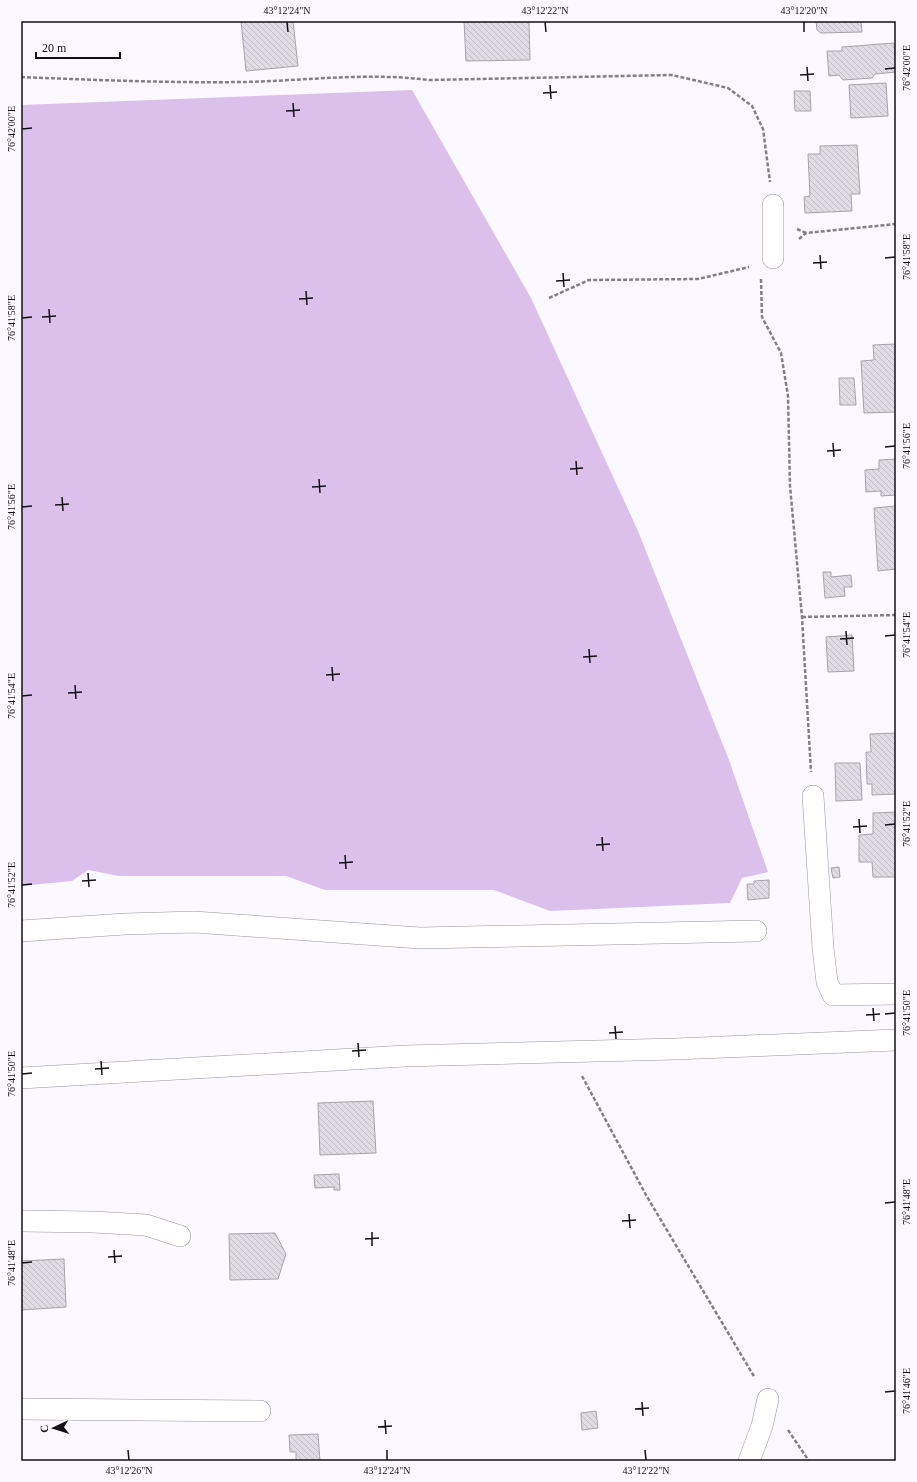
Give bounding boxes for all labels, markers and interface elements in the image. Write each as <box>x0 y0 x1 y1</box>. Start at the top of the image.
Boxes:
text: 43°12'24"N <box>263 5 311 16</box>
text: 43°12'22"N <box>521 5 569 16</box>
text: 43°12'20"N <box>780 5 828 16</box>
scale bar <box>36 34 120 60</box>
text: 20 m <box>42 41 67 55</box>
text: 76°42'00"E <box>901 45 912 91</box>
text: 76°42'00"E <box>6 106 17 152</box>
text: 76°41'58"E <box>901 234 912 280</box>
text: 76°41'58"E <box>6 295 17 341</box>
text: 76°41'56"E <box>901 423 912 469</box>
text: 76°41'56"E <box>6 484 17 530</box>
text: 76°41'54"E <box>901 612 912 658</box>
text: 76°41'54"E <box>6 673 17 719</box>
text: 76°41'52"E <box>901 801 912 847</box>
text: 76°41'52"E <box>6 862 17 908</box>
text: 76°41'50"E <box>901 990 912 1036</box>
text: 76°41'50"E <box>6 1051 17 1097</box>
text: 76°41'48"E <box>901 1179 912 1225</box>
text: 76°41'48"E <box>6 1240 17 1286</box>
text: 76°41'46"E <box>901 1368 912 1414</box>
north arrow <box>34 1408 74 1448</box>
text: С <box>38 1424 50 1433</box>
text: 43°12'26"N <box>105 1465 153 1476</box>
text: 43°12'24"N <box>363 1465 411 1476</box>
text: 43°12'22"N <box>622 1465 670 1476</box>

